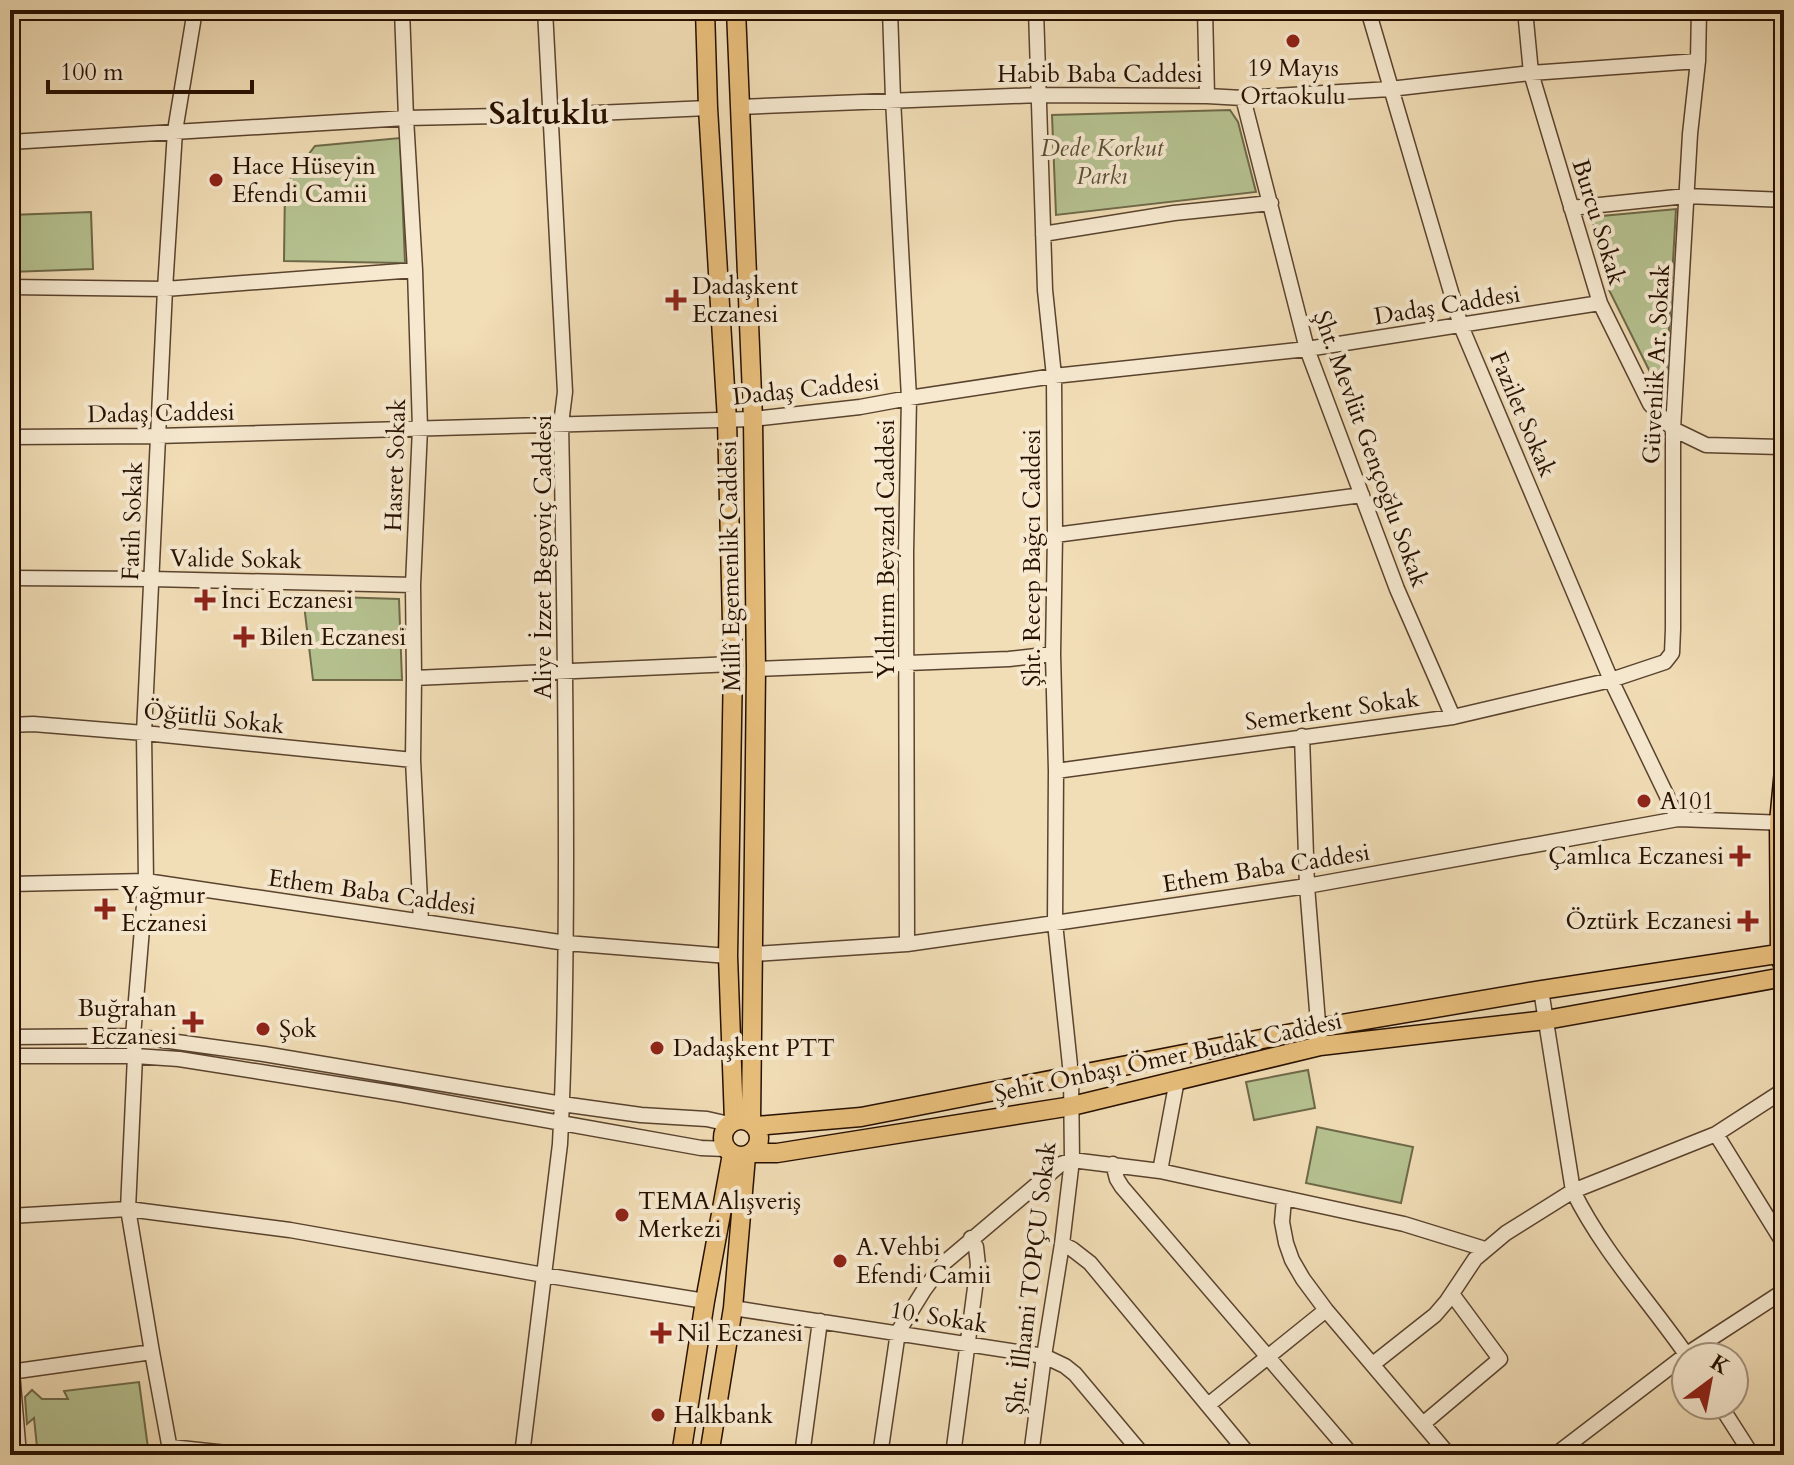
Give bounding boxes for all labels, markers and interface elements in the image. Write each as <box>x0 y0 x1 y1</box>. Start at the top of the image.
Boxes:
marker: 19 Mayıs Ortaokulu <box>1284 32 1302 50</box>
scale bar <box>48 44 252 94</box>
place label: 19 Mayıs Ortaokulu <box>1240 52 1346 113</box>
text: 100 m <box>60 56 124 89</box>
street label: Habib Baba Caddesi <box>997 58 1203 91</box>
district label: Saltuklu <box>489 92 609 136</box>
park label: Dede Korkut Parkı <box>1041 132 1165 193</box>
place label: Hace Hüseyin Efendi Camii <box>232 150 376 211</box>
street label: Burcu Sokak <box>1564 155 1633 289</box>
marker: Hace Hüseyin Efendi Camii <box>207 171 225 189</box>
street label: Güvenlik Ar. Sokak <box>1635 263 1678 465</box>
place label: Dadaşkent Eczanesi <box>692 270 798 331</box>
street label: Dadaş Caddesi <box>1372 278 1523 333</box>
marker: Dadaşkent Eczanesi <box>667 291 685 309</box>
street label: Şht. Mevlüt Gençoğlu Sokak <box>1305 306 1436 592</box>
street label: Fazilet Sokak <box>1481 346 1564 482</box>
street label: Dadaş Caddesi <box>731 365 881 414</box>
street label: Dadaş Caddesi <box>87 396 235 431</box>
street label: Hasret Sokak <box>377 398 414 532</box>
street label: Aliye İzzet Begoviç Caddesi <box>527 415 560 699</box>
street label: Yıldırım Beyazıd Caddesi <box>870 419 903 679</box>
street label: Şht. Recep Bağcı Caddesi <box>1016 429 1049 687</box>
street label: Millî Egemenlik Caddesi <box>712 440 749 692</box>
street label: Fatih Sokak <box>114 461 151 581</box>
street label: Valide Sokak <box>170 542 302 577</box>
place label: İnci Eczanesi <box>221 584 353 617</box>
marker: İnci Eczanesi <box>196 591 214 609</box>
place label: Bilen Eczanesi <box>260 621 407 654</box>
marker: Bilen Eczanesi <box>235 628 253 646</box>
street label: Semerkent Sokak <box>1243 682 1421 739</box>
street label: Öğütlü Sokak <box>142 695 286 742</box>
place label: A101 <box>1660 785 1714 818</box>
marker: A101 <box>1635 792 1653 810</box>
street label: Ethem Baba Caddesi <box>1160 836 1372 901</box>
place label: Çamlıca Eczanesi <box>1548 840 1724 873</box>
marker: Çamlıca Eczanesi <box>1731 847 1749 865</box>
street label: Ethem Baba Caddesi <box>266 862 478 923</box>
place label: Yağmur Eczanesi <box>121 879 207 940</box>
marker: Yağmur Eczanesi <box>96 900 114 918</box>
place label: Öztürk Eczanesi <box>1566 905 1732 938</box>
marker: Öztürk Eczanesi <box>1739 912 1757 930</box>
place label: Buğrahan Eczanesi <box>78 992 177 1053</box>
street label: Şehit Onbaşı Ömer Budak Caddesi <box>991 1004 1345 1111</box>
marker: Buğrahan Eczanesi <box>184 1013 202 1031</box>
place label: Şok <box>279 1013 317 1046</box>
marker: Şok <box>254 1020 272 1038</box>
place label: Dadaşkent PTT <box>673 1032 835 1065</box>
marker: Dadaşkent PTT <box>648 1039 666 1057</box>
street label: Şht. İlhami TOPÇU Sokak <box>998 1140 1065 1416</box>
place label: TEMA Alışveriş Merkezi <box>638 1185 801 1246</box>
marker: TEMA Alışveriş Merkezi <box>613 1206 631 1224</box>
place label: A.Vehbi Efendi Camii <box>856 1231 991 1292</box>
marker: A.Vehbi Efendi Camii <box>831 1252 849 1270</box>
street label: 10. Sokak <box>888 1294 990 1341</box>
place label: Nil Eczanesi <box>677 1317 803 1350</box>
marker: Nil Eczanesi <box>652 1324 670 1342</box>
north arrow <box>1670 1341 1750 1421</box>
text: K <box>1705 1347 1736 1382</box>
place label: Halkbank <box>674 1399 773 1432</box>
marker: Halkbank <box>649 1406 667 1424</box>

